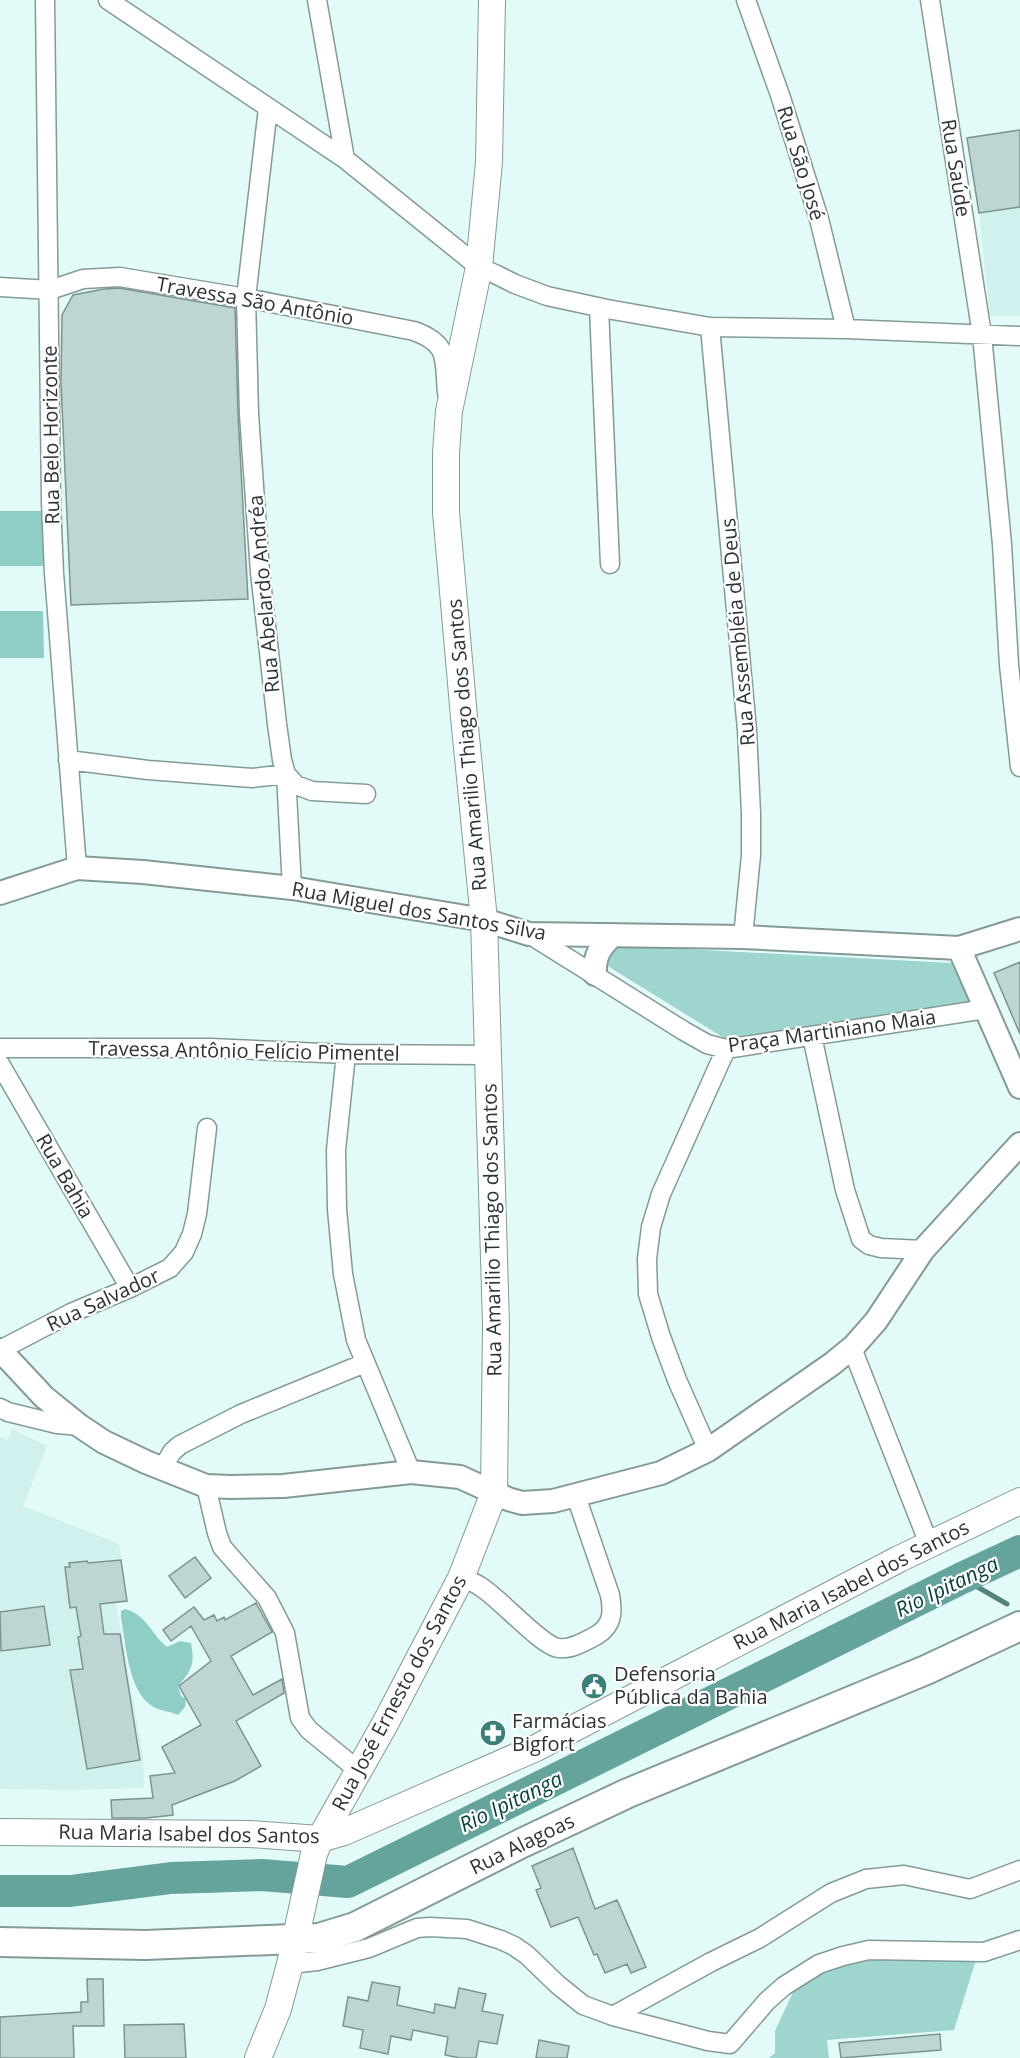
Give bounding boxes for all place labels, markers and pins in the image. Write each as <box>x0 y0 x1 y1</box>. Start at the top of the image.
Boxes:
place label: Defensoria Pública da Bahia <box>614 1660 768 1710</box>
public building icon: Defensoria Pública da Bahia <box>579 1671 609 1701</box>
place label: Farmácias Bigfort <box>512 1707 607 1757</box>
pharmacy icon: Farmácias Bigfort <box>478 1718 508 1748</box>

